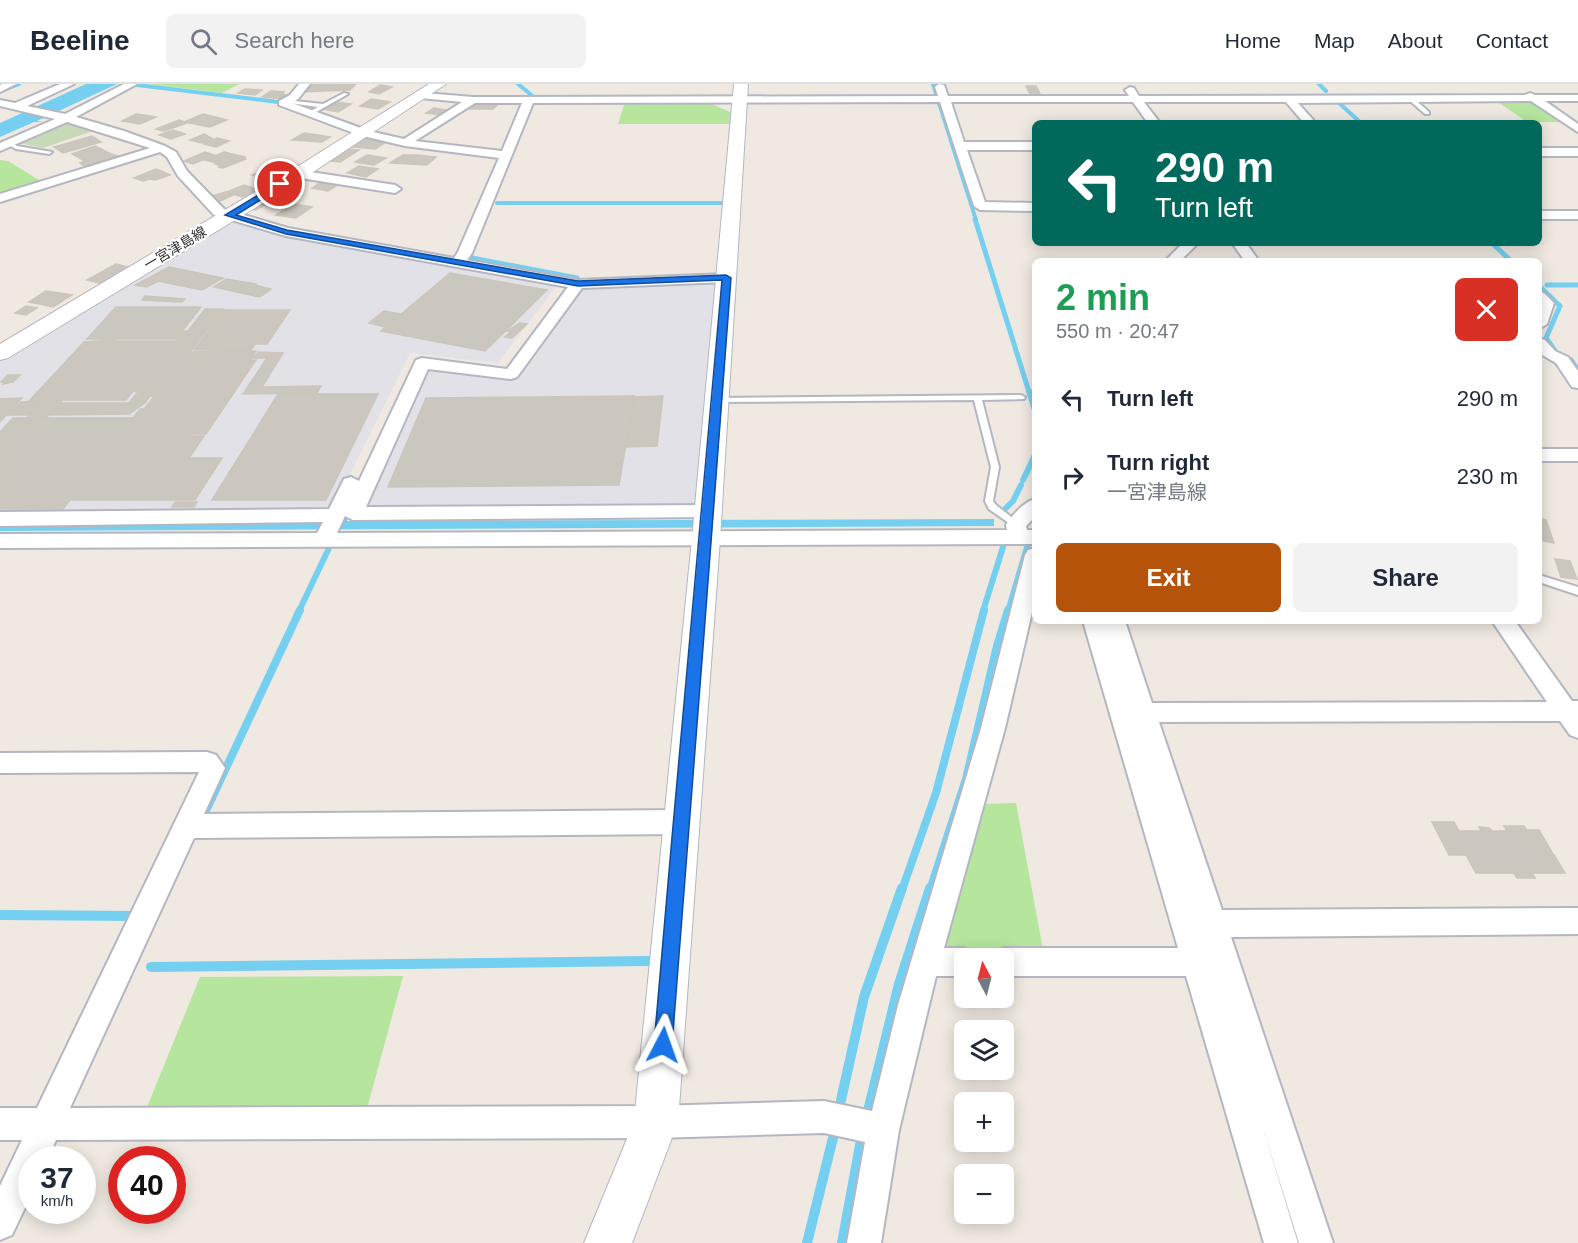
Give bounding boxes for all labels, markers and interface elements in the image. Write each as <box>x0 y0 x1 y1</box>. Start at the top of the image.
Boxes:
search box <box>166 14 586 68</box>
text: Beeline <box>30 25 130 56</box>
icon: search <box>187 25 220 58</box>
text: Search here <box>235 28 354 53</box>
text: Home <box>1225 29 1281 52</box>
text: Map <box>1314 29 1355 52</box>
text: About <box>1388 29 1443 52</box>
text: Contact <box>1476 29 1548 52</box>
icon: left <box>1056 144 1134 222</box>
text: 290 m <box>1155 144 1274 191</box>
pin <box>254 158 305 209</box>
icon: arrive <box>263 167 296 200</box>
text: Turn left <box>1155 193 1253 223</box>
street label: 一宮津島線 <box>141 223 209 273</box>
text: 2 min <box>1056 277 1150 318</box>
button: close <box>1455 278 1518 341</box>
text: 550 m · 20:47 <box>1056 320 1179 342</box>
icon: left <box>1056 383 1089 416</box>
text: Turn left <box>1107 386 1193 411</box>
text: 290 m <box>1457 386 1518 411</box>
text: Turn right <box>1107 450 1209 475</box>
icon: right <box>1056 461 1089 494</box>
text: 230 m <box>1457 464 1518 489</box>
text: 一宮津島線 <box>1107 481 1207 503</box>
button: Exit <box>1056 543 1281 612</box>
button: Share <box>1293 543 1518 612</box>
north arrow <box>954 948 1014 1008</box>
map controls <box>954 948 1014 1224</box>
position arrow <box>631 1013 695 1077</box>
button: layers <box>954 1020 1014 1080</box>
button: + <box>954 1092 1014 1152</box>
speed limit sign: 40 <box>108 1146 186 1224</box>
text: 37 <box>40 1161 74 1194</box>
button: − <box>954 1164 1014 1224</box>
text: km/h <box>41 1192 73 1209</box>

